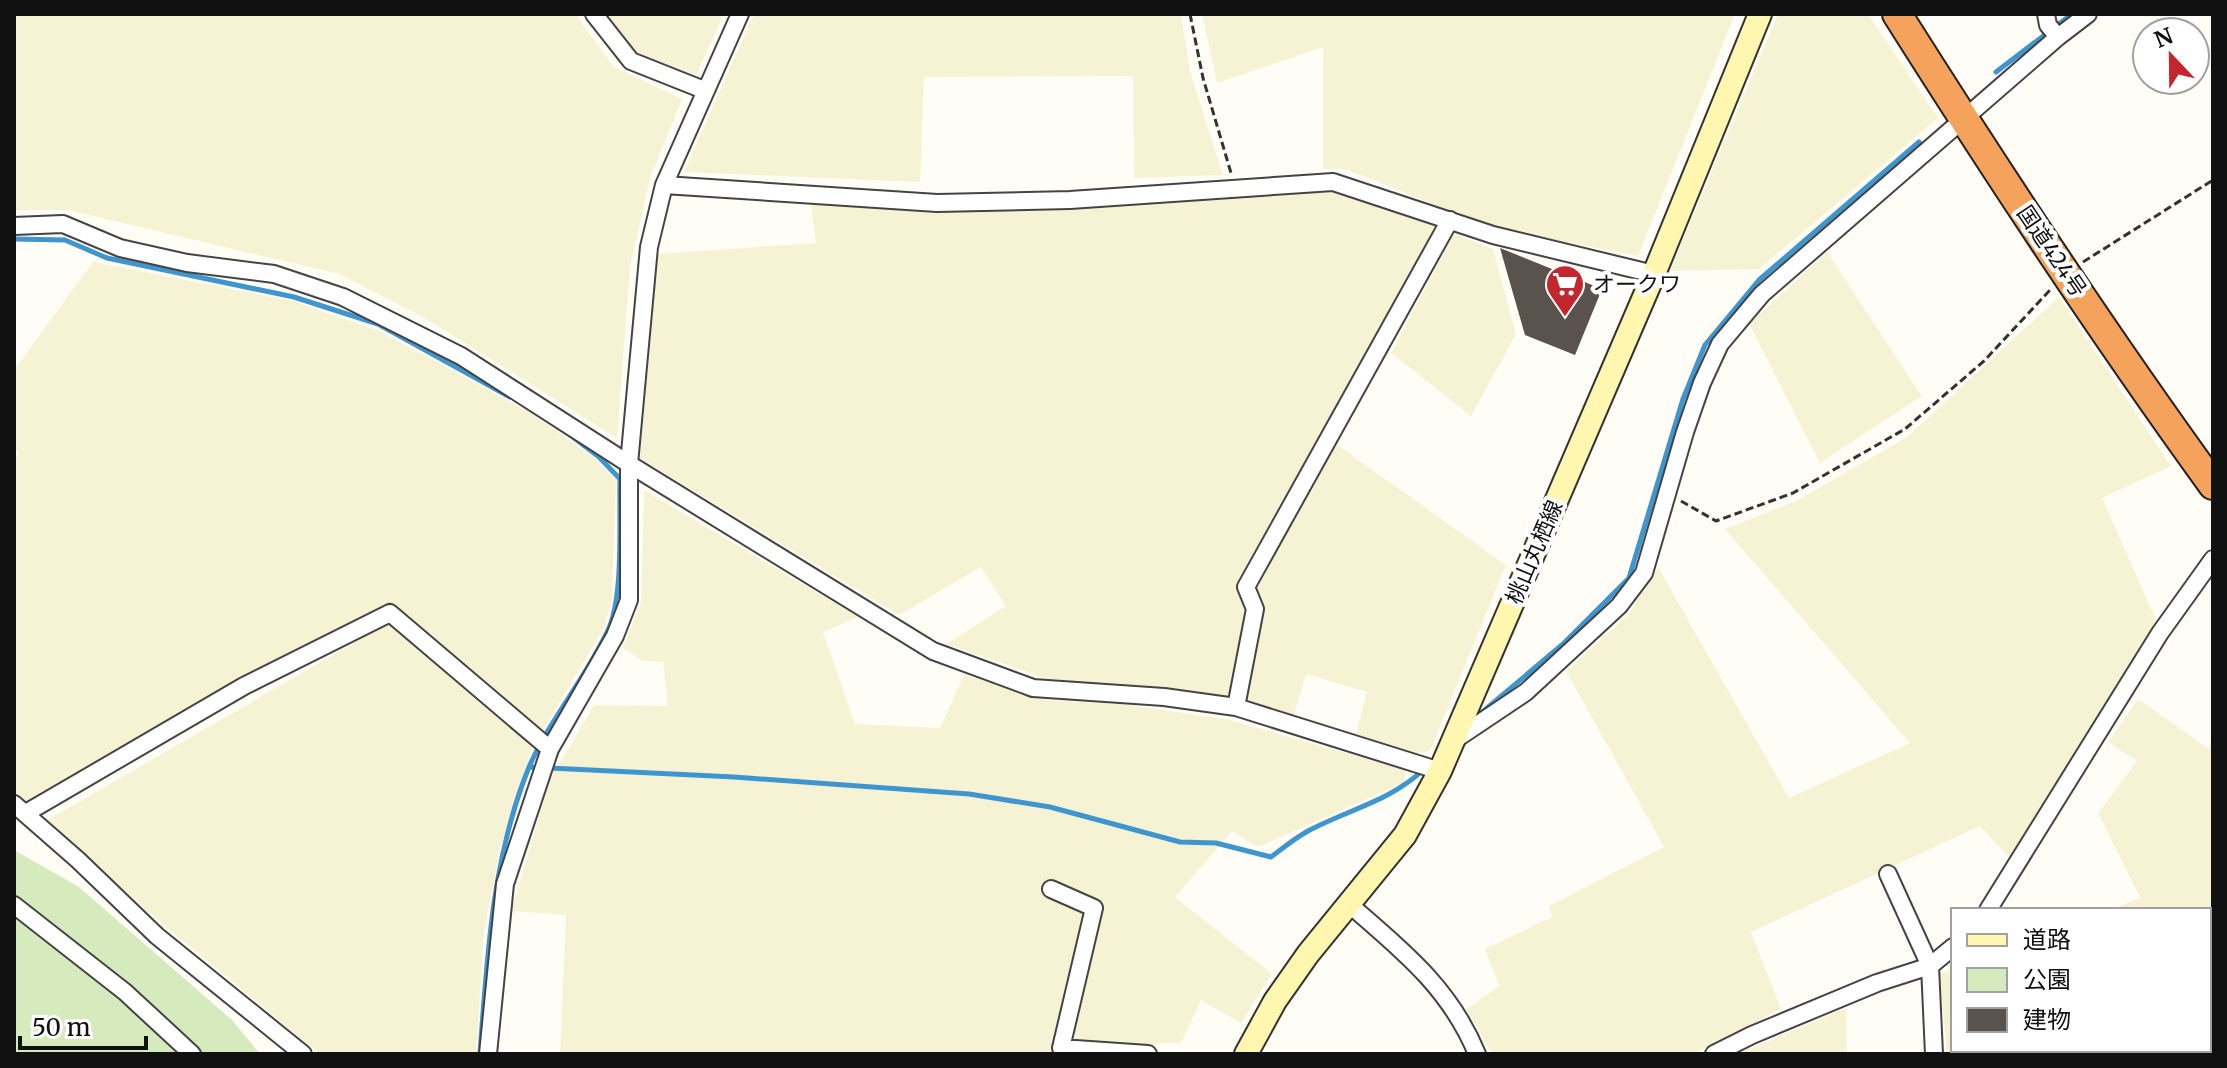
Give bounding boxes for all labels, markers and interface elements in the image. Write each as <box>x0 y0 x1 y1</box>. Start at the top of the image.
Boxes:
north arrow <box>2131 16 2211 96</box>
text: N <box>2150 21 2177 54</box>
street label: 国道424号 <box>2011 200 2093 302</box>
supermarket icon: オークワ <box>1544 263 1586 318</box>
place label: オークワ <box>1593 270 1681 298</box>
street label: 桃山丸栖線 <box>1500 496 1568 608</box>
legend <box>1951 908 2211 1052</box>
text: 道路 <box>2023 924 2071 955</box>
text: 公園 <box>2023 964 2071 995</box>
scale bar <box>20 1000 146 1050</box>
text: 建物 <box>2023 1004 2071 1035</box>
text: 50 m <box>32 1012 91 1043</box>

